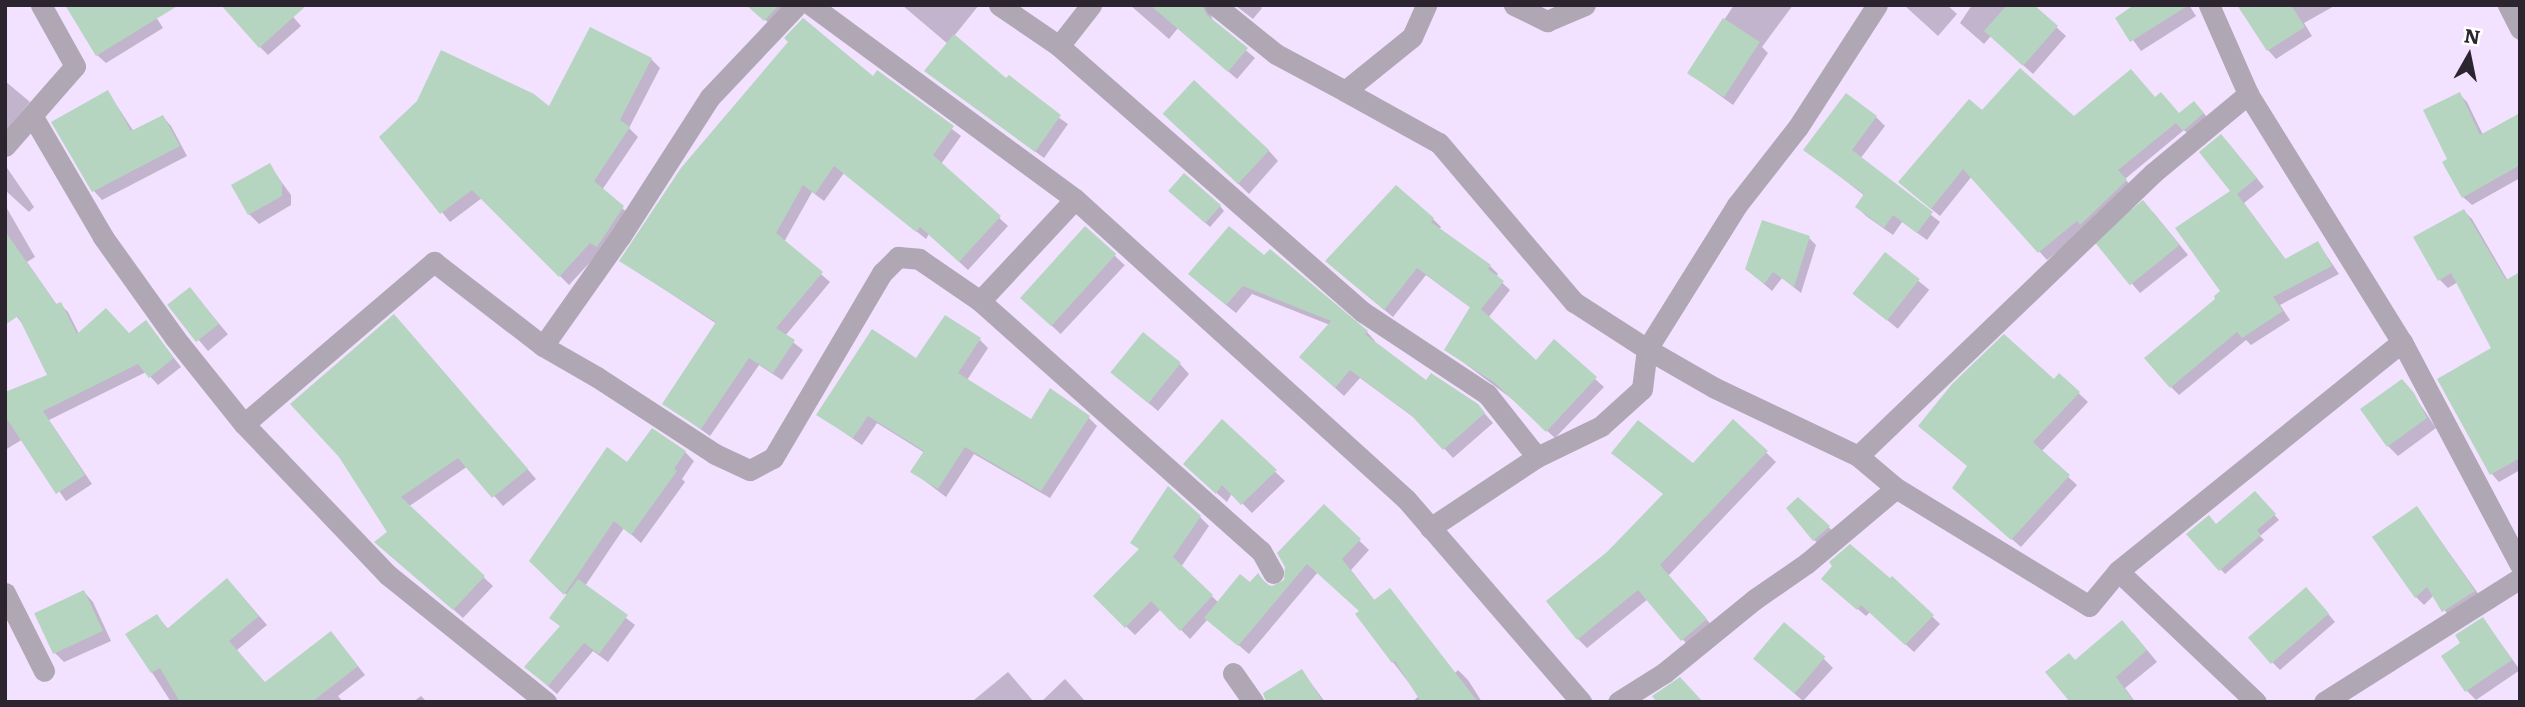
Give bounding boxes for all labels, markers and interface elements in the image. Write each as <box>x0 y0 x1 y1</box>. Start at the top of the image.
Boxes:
text: N <box>2462 20 2482 50</box>
north arrow <box>2434 21 2504 91</box>

